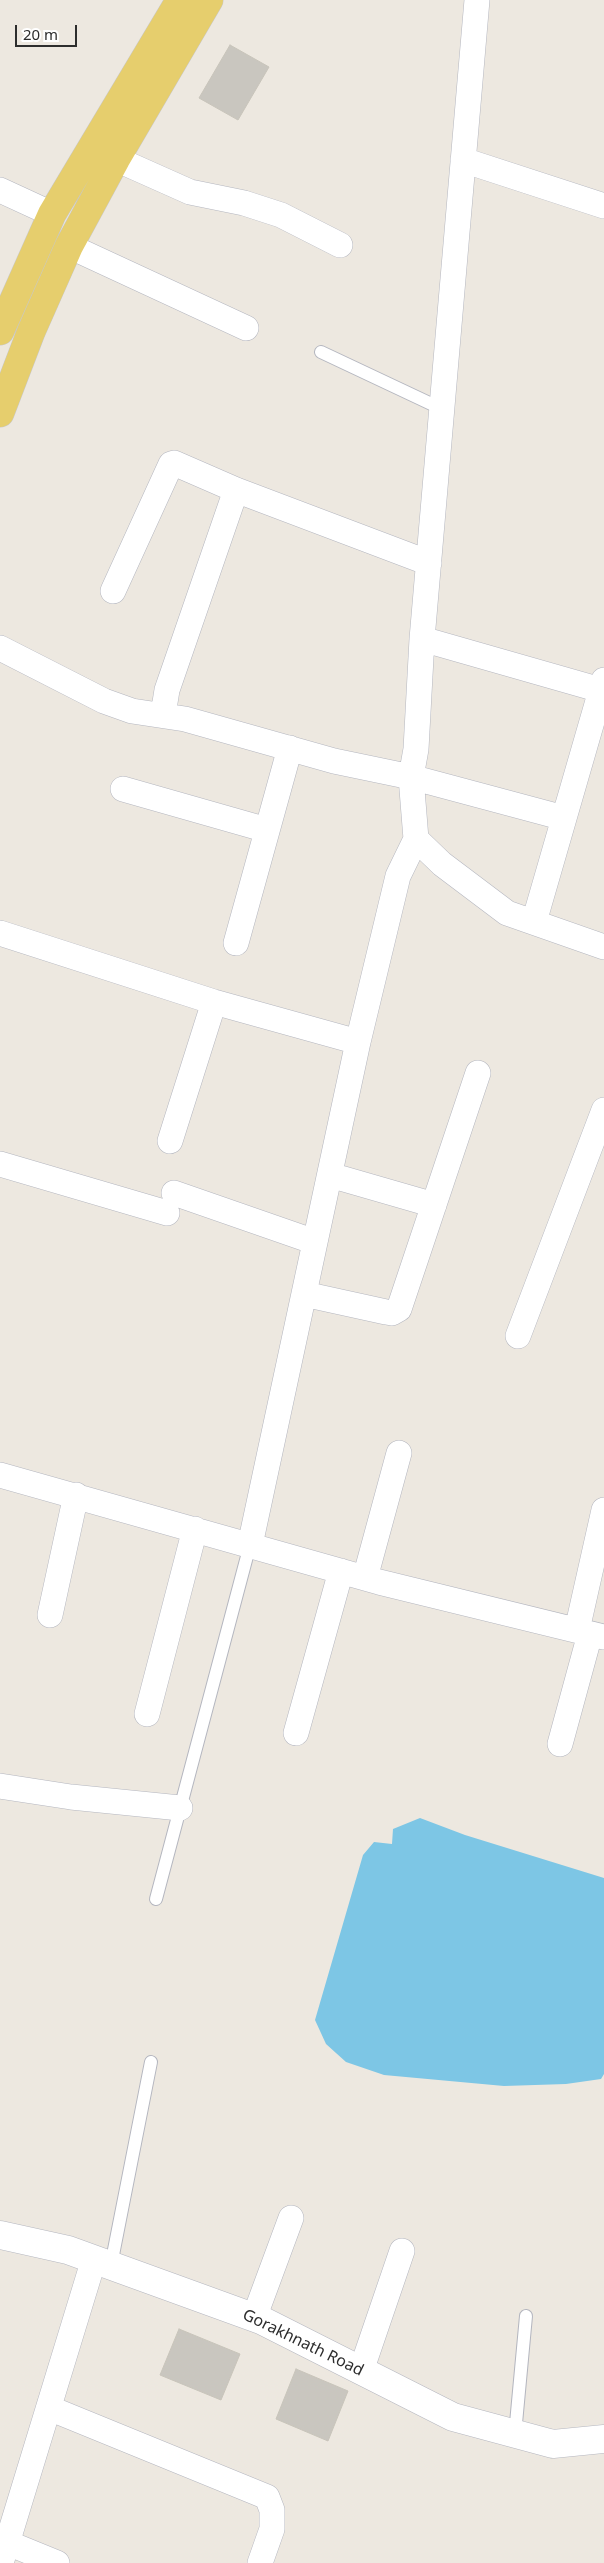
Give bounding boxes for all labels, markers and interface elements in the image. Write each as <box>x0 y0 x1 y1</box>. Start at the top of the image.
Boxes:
scale bar <box>18 15 80 47</box>
text: 20 m <box>23 24 58 44</box>
street label: Gorakhnath Road <box>239 2305 367 2381</box>

